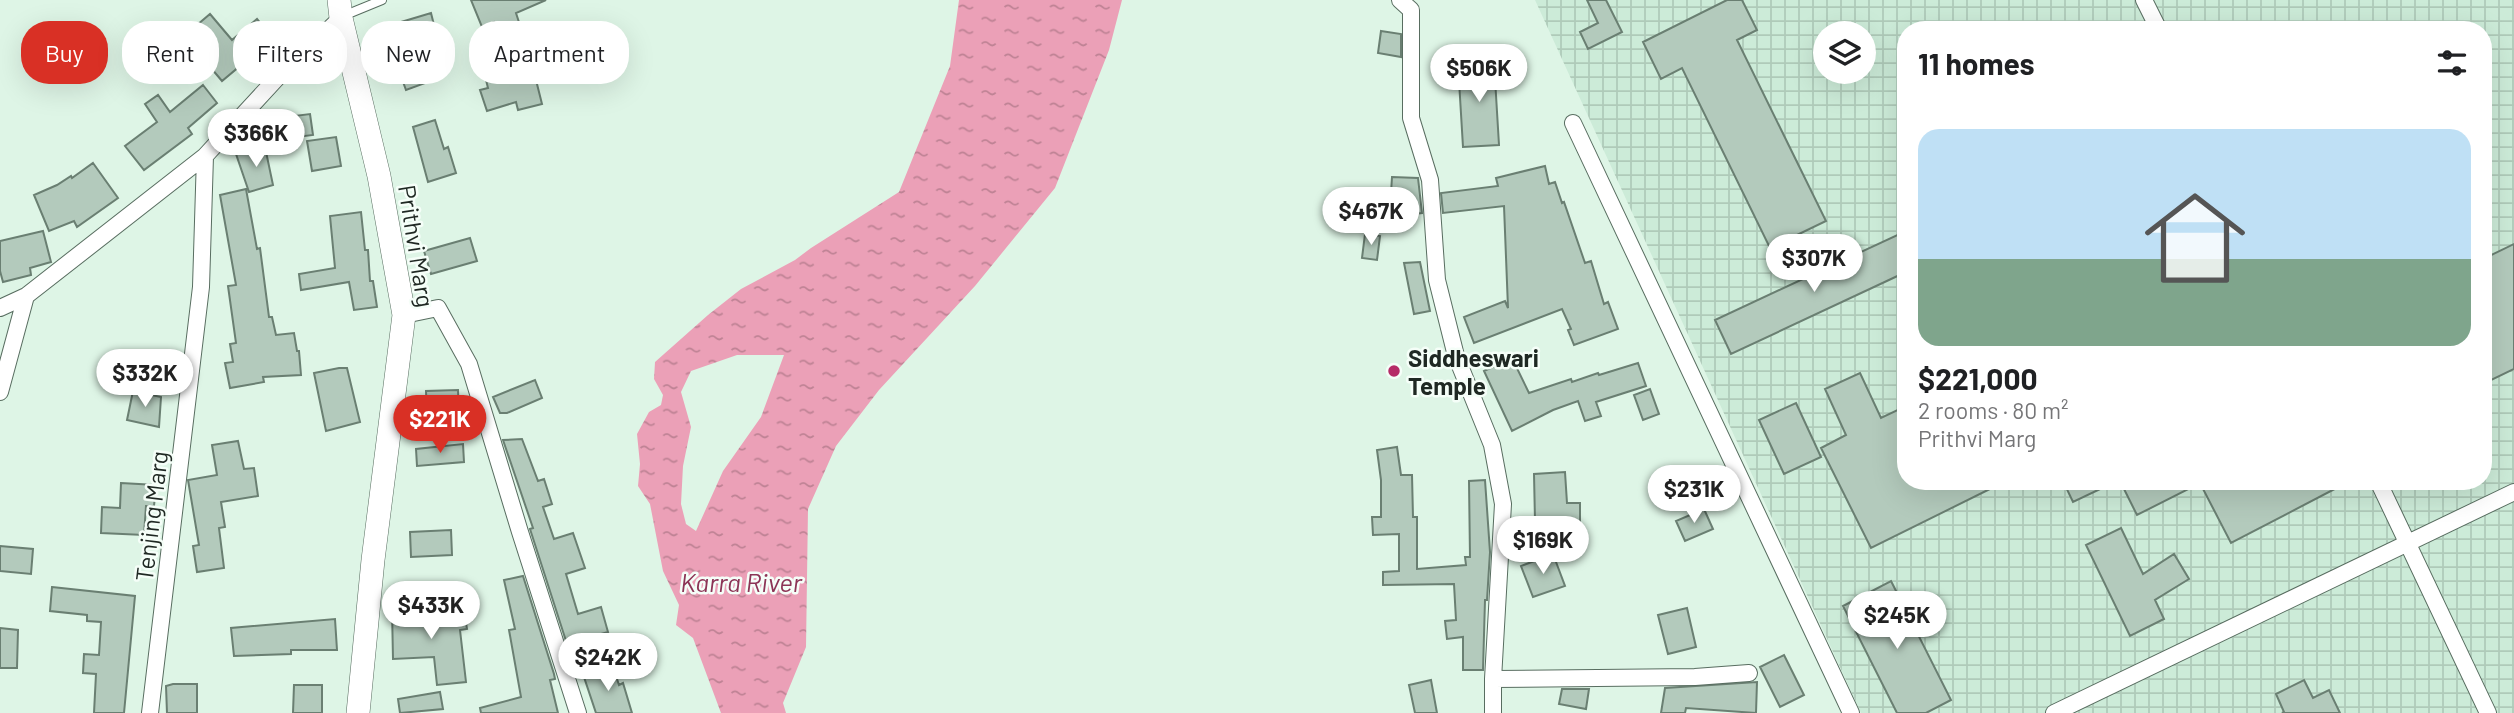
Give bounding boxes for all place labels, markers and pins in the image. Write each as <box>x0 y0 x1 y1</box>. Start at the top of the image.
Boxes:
pin: $506K <box>1430 44 1528 104</box>
pin: $366K <box>207 110 305 169</box>
pin: $467K <box>1322 188 1420 247</box>
pin: $307K <box>1765 234 1863 294</box>
place label: Siddheswari Temple <box>1408 343 1539 400</box>
pin: $332K <box>96 350 194 409</box>
marker: Siddheswari Temple <box>1386 363 1402 379</box>
pin: $221K <box>391 396 489 455</box>
pin: $231K <box>1645 466 1743 525</box>
pin: $169K <box>1494 516 1592 576</box>
pin: $433K <box>382 582 480 641</box>
pin: $245K <box>1848 592 1946 651</box>
pin: $242K <box>559 634 657 693</box>

